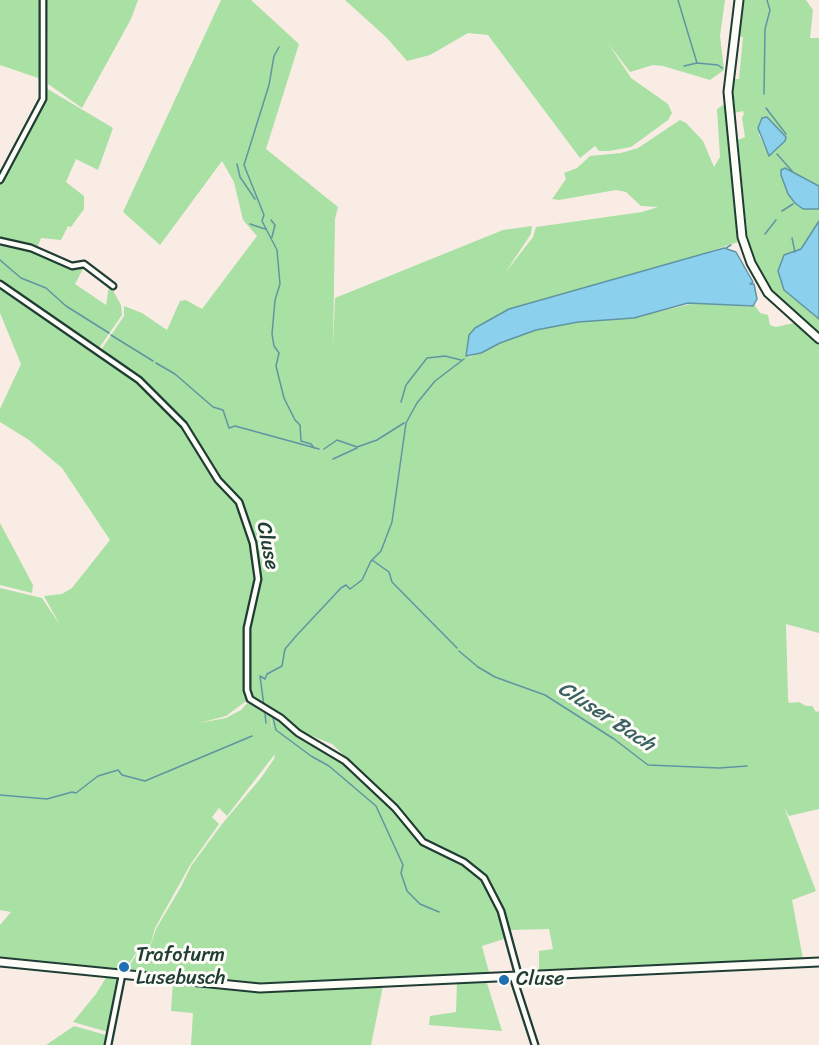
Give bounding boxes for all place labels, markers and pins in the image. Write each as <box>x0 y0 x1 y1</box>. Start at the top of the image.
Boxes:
place label: Trafoturm Lusebusch <box>136 944 225 991</box>
marker: Trafoturm Lusebusch <box>117 960 131 974</box>
place label: Cluse <box>516 968 564 992</box>
marker: Cluse <box>497 973 511 987</box>

